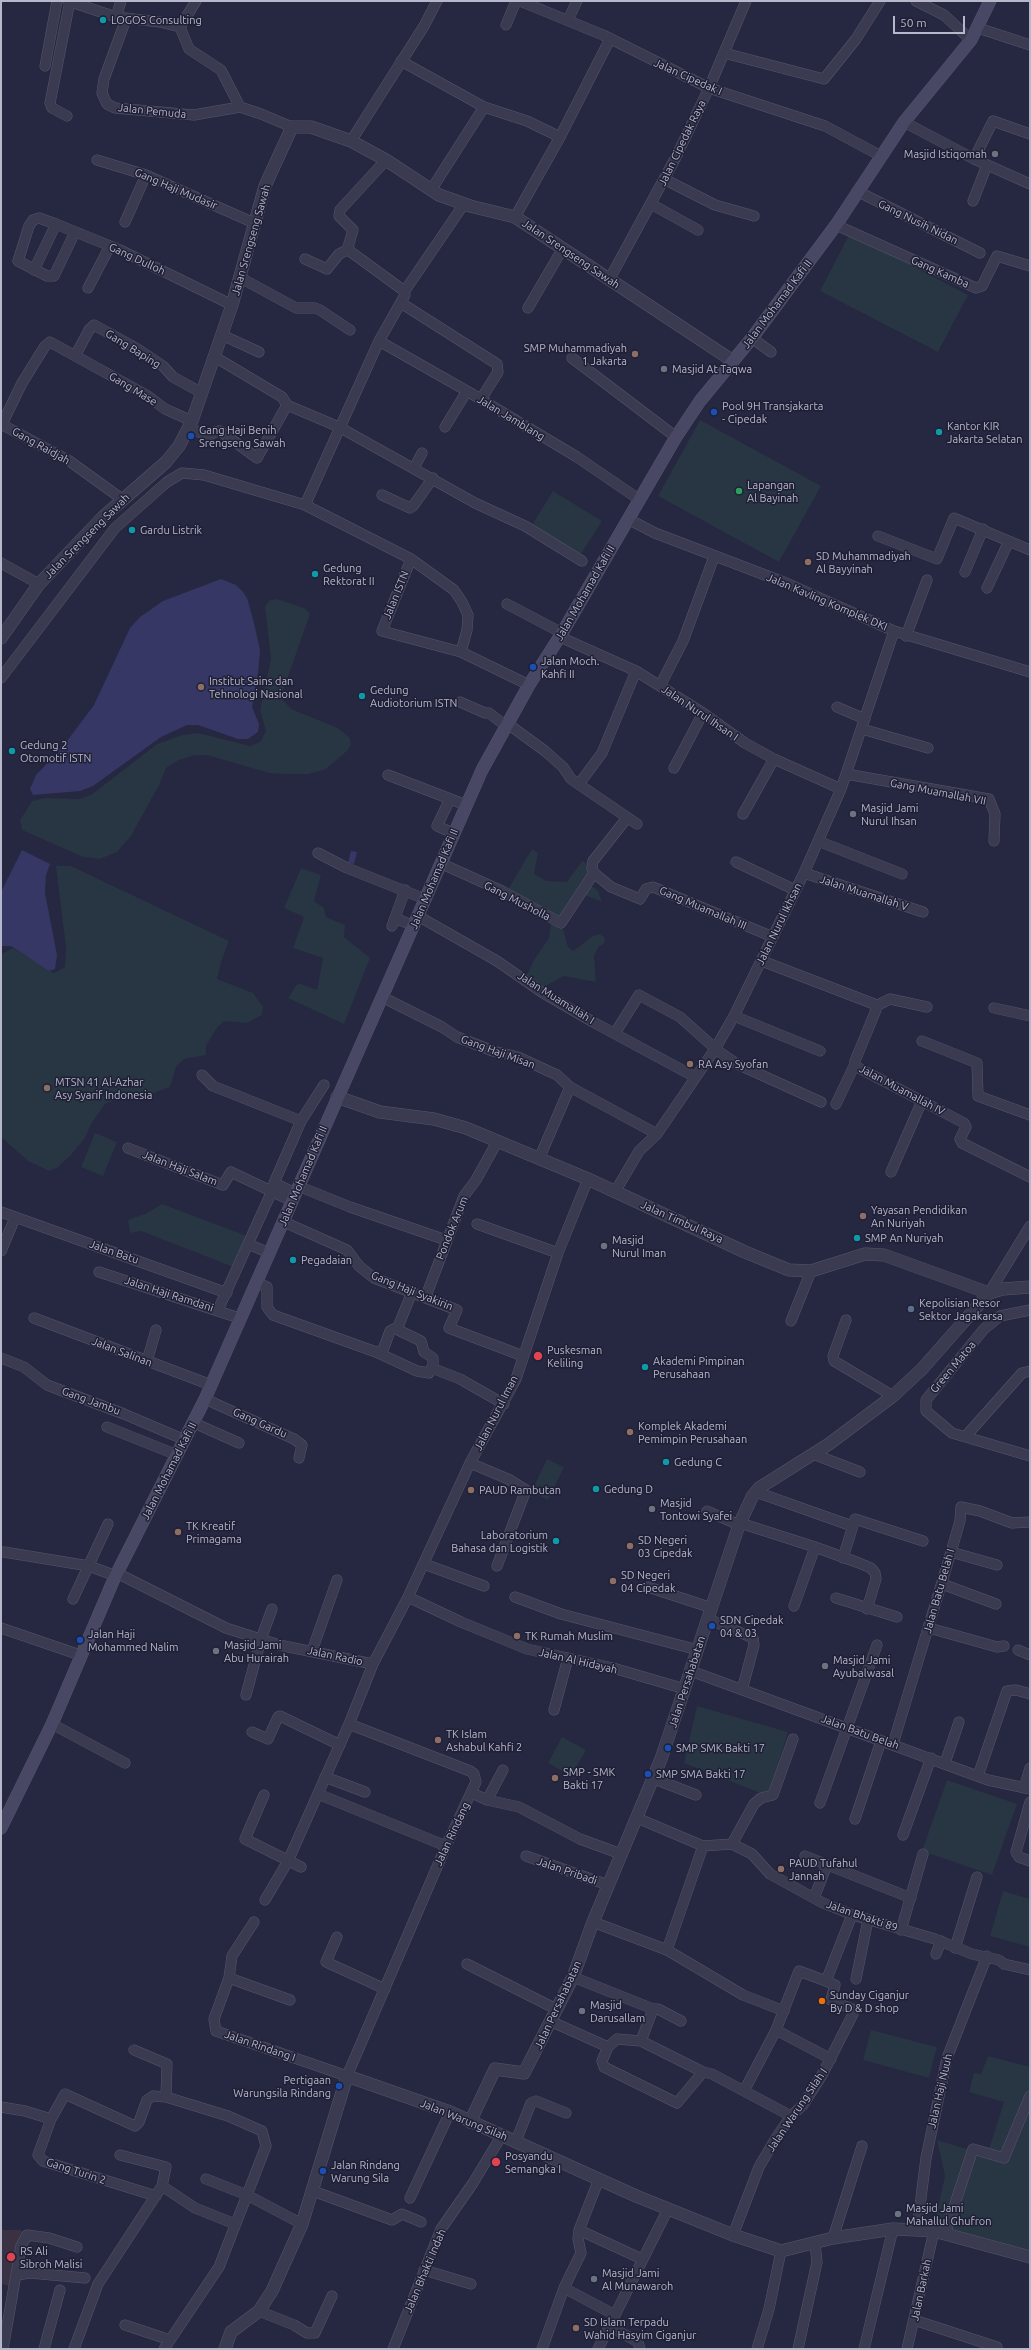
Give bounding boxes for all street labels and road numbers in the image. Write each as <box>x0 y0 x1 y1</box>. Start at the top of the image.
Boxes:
street label: Jalan Cipedak I <box>652 56 724 98</box>
street label: Jalan Cipedak Raya <box>655 98 709 188</box>
street label: Jalan Pemuda <box>117 101 187 121</box>
street label: Gang Haji Mudasir <box>133 166 219 212</box>
street label: Jalan Srengseng Sawah <box>229 183 273 297</box>
street label: Gang Nusih Nidan <box>876 197 960 247</box>
street label: Jalan Srengseng Sawah <box>520 216 622 292</box>
street label: Gang Dulloh <box>107 240 167 278</box>
street label: Gang Kamba <box>909 253 971 291</box>
street label: Jalan Mohamad Kafi II <box>739 257 815 351</box>
street label: Gang Baping <box>103 327 163 371</box>
street label: Gang Mase <box>106 369 160 409</box>
street label: Jalan Jamblang <box>475 393 547 443</box>
street label: Gang Raidjah <box>10 425 72 467</box>
street label: Jalan Srengseng Sawah <box>42 491 132 581</box>
street label: Jalan Mohamad Kafi II <box>552 543 618 643</box>
street label: Jalan ISTN <box>380 569 412 621</box>
street label: Jalan Kavling Komplek DKI <box>765 571 889 633</box>
street label: Jalan Nurul Ihsan I <box>659 682 741 744</box>
street label: Gang Muamallah VII <box>889 776 987 808</box>
street label: Jalan Mohamad Kafi II <box>407 827 461 931</box>
street label: Jalan Muamallah V <box>818 872 910 914</box>
street label: Gang Musholla <box>482 879 552 923</box>
street label: Jalan Nurul Ikhsan <box>753 881 805 967</box>
street label: Gang Muamallah III <box>657 884 749 932</box>
street label: Jalan Muamallah I <box>515 969 597 1027</box>
street label: Gang Haji Misan <box>459 1032 537 1072</box>
street label: Jalan Muamallah IV <box>857 1062 947 1118</box>
street label: Jalan Mohamad Kafi II <box>276 1124 330 1228</box>
street label: Jalan Haji Salam <box>141 1148 219 1188</box>
street label: Pondok Arum <box>433 1194 471 1262</box>
street label: Jalan Timbul Raya <box>639 1198 725 1246</box>
street label: Jalan Batu <box>87 1237 141 1267</box>
street label: Gang Haji Syakirin <box>369 1269 455 1313</box>
street label: Jalan Haji Ramdani <box>123 1273 215 1315</box>
street label: Jalan Salinan <box>90 1334 154 1370</box>
street label: Green Matoa <box>927 1338 979 1396</box>
street label: Jalan Nurul Iman <box>471 1373 521 1453</box>
street label: Gang Jambu <box>60 1384 122 1418</box>
street label: Gang Gardu <box>231 1405 289 1441</box>
street label: Jalan Mohamad Kafi II <box>139 1420 199 1522</box>
street label: Jalan Batu Belah I <box>921 1547 957 1635</box>
street label: Jalan Persahabatan <box>666 1634 708 1730</box>
street label: Jalan Radio <box>306 1644 364 1668</box>
street label: Jalan Al Hidayah <box>537 1646 619 1676</box>
street label: Jalan Batu Belah <box>819 1712 901 1752</box>
street label: Jalan Rindang <box>431 1800 473 1868</box>
street label: Jalan Pribadi <box>535 1854 599 1888</box>
street label: Jalan Bhakti 89 <box>824 1898 900 1934</box>
street label: Jalan Persahabatan <box>532 1959 584 2051</box>
street label: Jalan Rindang I <box>223 2028 297 2064</box>
street label: Jalan Haji Nuuh <box>925 2052 955 2130</box>
street label: Jalan Warung Silah I <box>764 2066 830 2154</box>
street label: Jalan Warung Silah <box>418 2096 510 2144</box>
street label: Gang Turin 2 <box>44 2155 108 2187</box>
street label: Jalan Bhakti Indah <box>401 2227 449 2315</box>
street label: Jalan Barkah <box>908 2258 934 2322</box>

